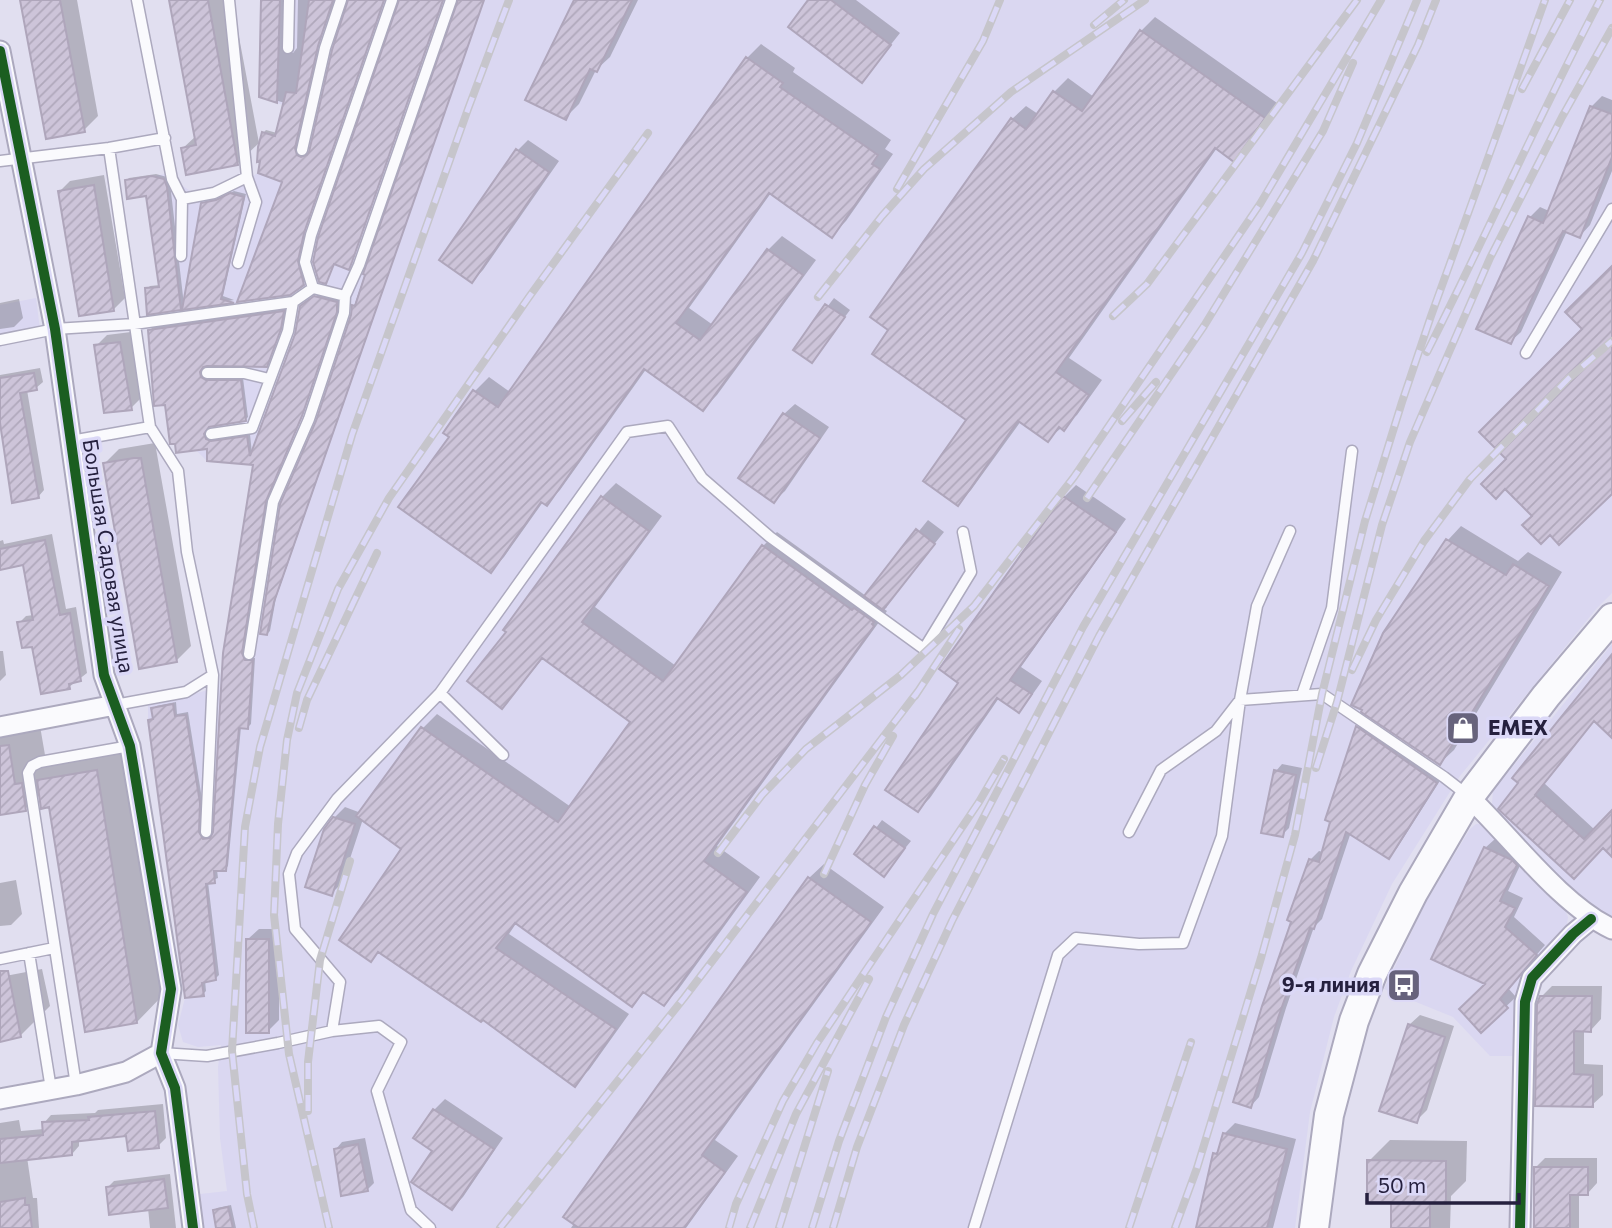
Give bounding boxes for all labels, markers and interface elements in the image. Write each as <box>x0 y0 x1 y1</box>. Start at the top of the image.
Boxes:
street label: Большая Садовая улица <box>79 437 140 675</box>
shop icon: EMEX <box>1444 709 1482 747</box>
place label: EMEX <box>1488 714 1548 739</box>
bus stop icon: 9-я линия <box>1385 966 1423 1004</box>
place label: 9-я линия <box>1282 971 1380 996</box>
scale bar <box>1367 1162 1519 1206</box>
text: 50 m <box>1378 1172 1426 1197</box>

